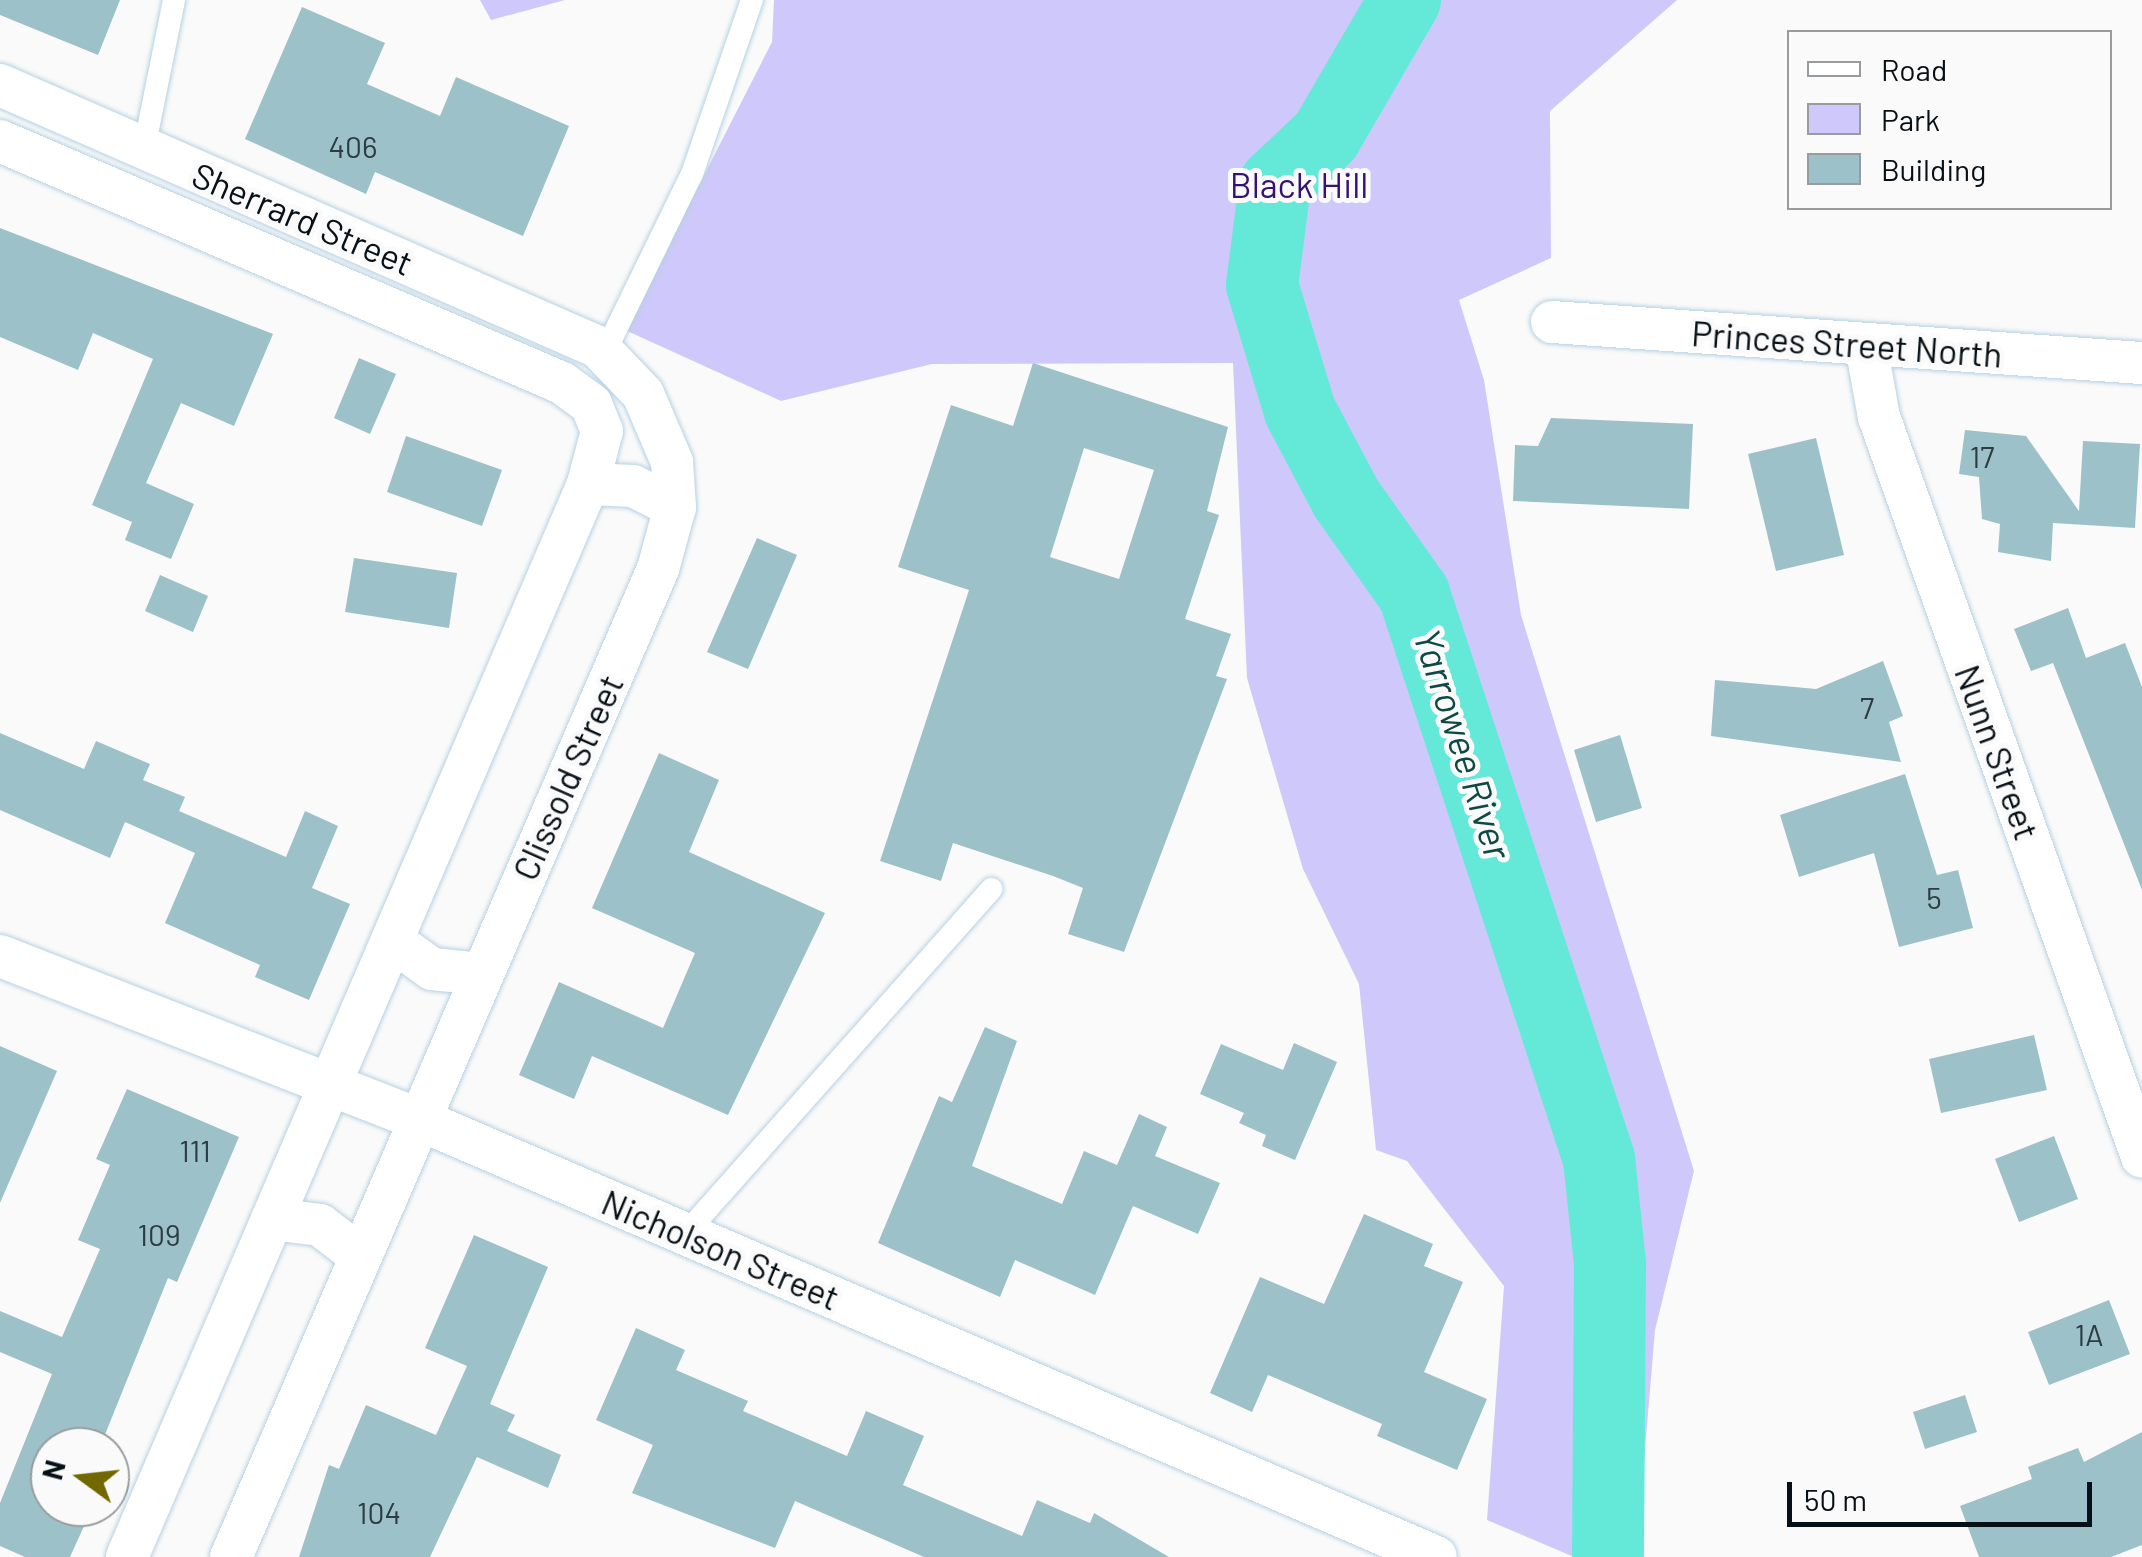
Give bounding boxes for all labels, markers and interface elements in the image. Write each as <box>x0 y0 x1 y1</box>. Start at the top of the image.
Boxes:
legend <box>1787 30 2112 210</box>
text: Road <box>1881 51 1947 87</box>
text: Park <box>1881 101 1940 137</box>
house number: 406 <box>329 128 377 164</box>
text: Building <box>1881 151 1986 187</box>
street label: Sherrard Street <box>187 153 419 283</box>
park label: Black Hill <box>1230 163 1368 205</box>
street label: Princes Street North <box>1690 311 2004 375</box>
house number: 17 <box>1970 438 1994 474</box>
water label: Yarrowee River <box>1404 623 1522 865</box>
street label: Nunn Street <box>1947 659 2049 845</box>
street label: Clissold Street <box>503 668 631 886</box>
house number: 7 <box>1860 689 1874 725</box>
house number: 5 <box>1926 879 1942 915</box>
house number: 111 <box>179 1132 211 1168</box>
street label: Nicholson Street <box>596 1180 846 1318</box>
house number: 109 <box>137 1216 181 1252</box>
house number: 1A <box>2075 1316 2103 1352</box>
north arrow <box>30 1427 130 1527</box>
text: N <box>34 1456 72 1483</box>
scale bar <box>1792 1462 2097 1524</box>
text: 50 m <box>1804 1481 1867 1517</box>
house number: 104 <box>357 1494 401 1530</box>

